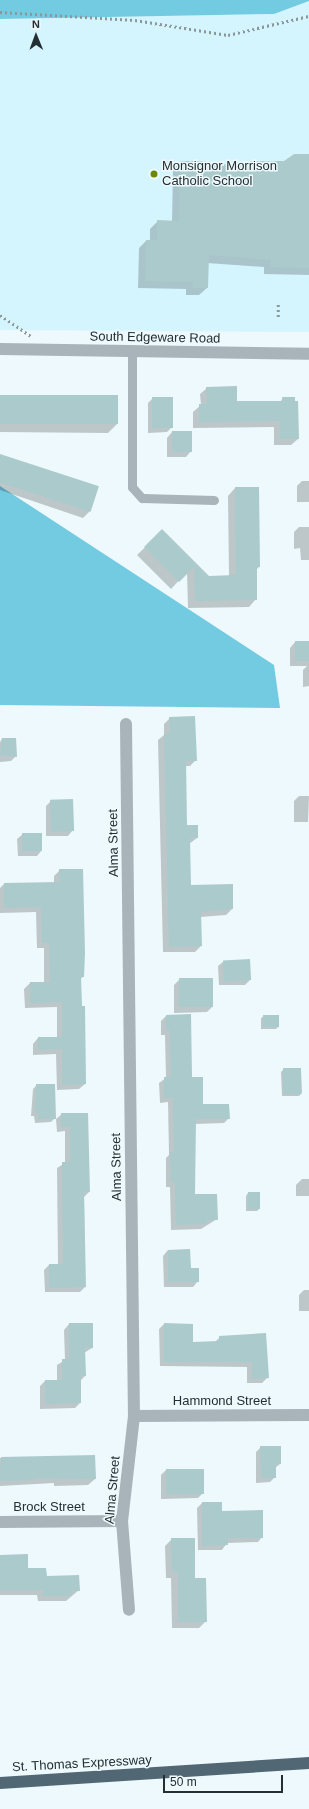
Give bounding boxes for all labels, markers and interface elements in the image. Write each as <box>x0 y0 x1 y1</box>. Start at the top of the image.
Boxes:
north arrow <box>16 16 56 56</box>
text: N <box>32 18 40 30</box>
place label: Monsignor Morrison Catholic School <box>162 159 277 190</box>
marker: Monsignor Morrison Catholic School <box>149 169 159 179</box>
street label: South Edgeware Road <box>89 329 221 347</box>
street label: Alma Street <box>106 809 122 877</box>
street label: Alma Street <box>109 1133 125 1201</box>
street label: Hammond Street <box>173 1393 271 1409</box>
street label: Alma Street <box>102 1455 124 1525</box>
street label: Brock Street <box>13 1499 85 1515</box>
street label: St. Thomas Expressway <box>12 1753 152 1775</box>
scale bar <box>165 1767 285 1793</box>
text: 50 m <box>170 1775 197 1789</box>

